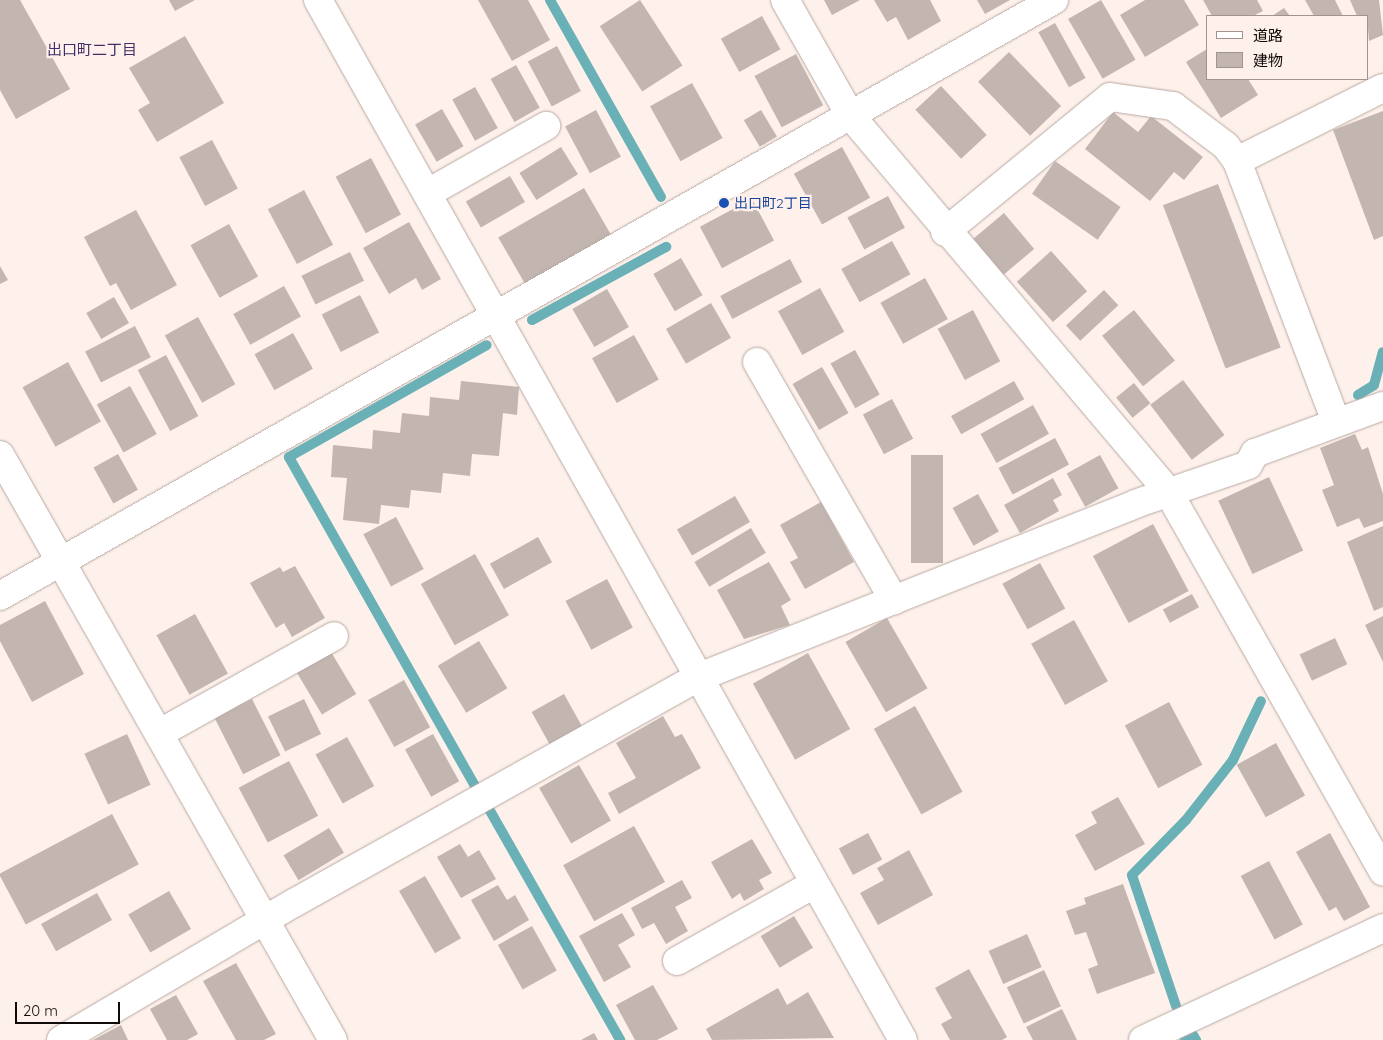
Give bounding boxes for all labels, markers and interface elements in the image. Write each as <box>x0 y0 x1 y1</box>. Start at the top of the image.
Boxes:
legend <box>1206 15 1368 80</box>
text: 道路 <box>1253 26 1283 45</box>
district label: 出口町二丁目 <box>47 41 137 59</box>
text: 建物 <box>1253 51 1283 70</box>
place label: 出口町2丁目 <box>734 195 812 211</box>
marker: 出口町2丁目 <box>718 197 730 209</box>
scale bar <box>18 992 122 1024</box>
text: 20 m <box>23 1001 58 1020</box>

